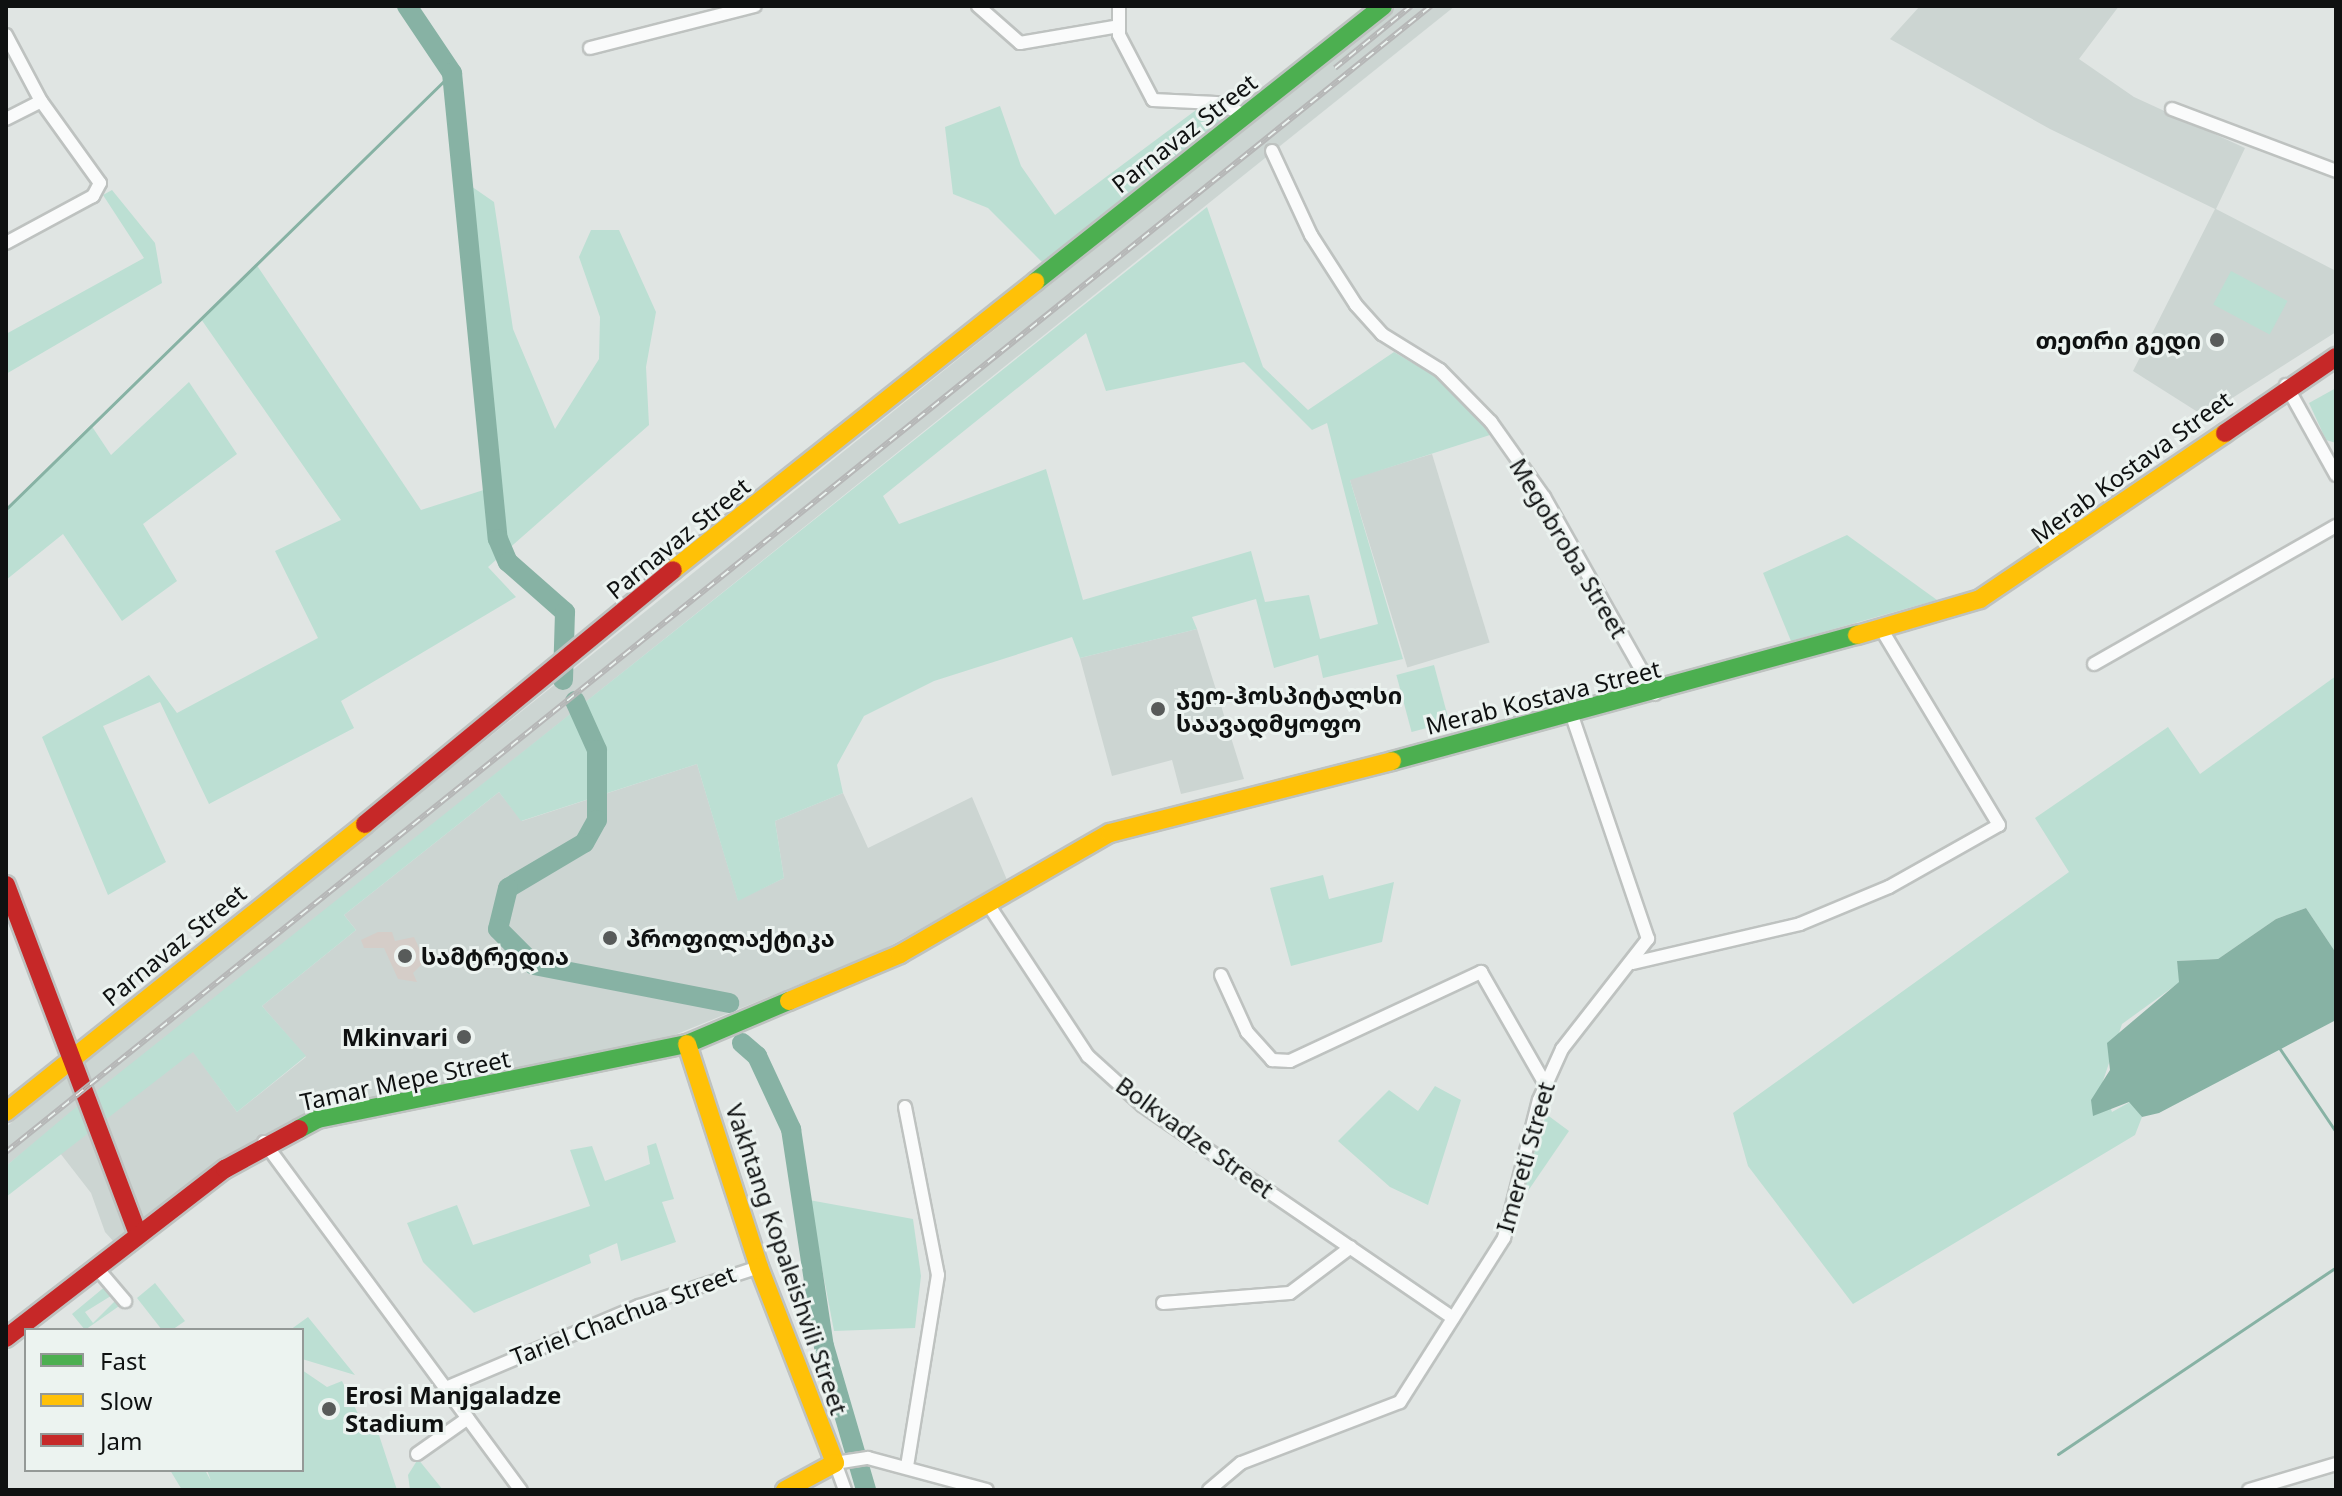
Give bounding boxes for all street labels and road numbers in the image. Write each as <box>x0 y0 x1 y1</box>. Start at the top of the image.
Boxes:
street label: Parnavaz Street <box>1106 67 1262 199</box>
street label: Merab Kostava Street <box>2025 384 2237 550</box>
street label: Megobroba Street <box>1504 453 1634 643</box>
street label: Parnavaz Street <box>600 471 756 605</box>
street label: Merab Kostava Street <box>1423 654 1663 740</box>
street label: Parnavaz Street <box>96 878 252 1012</box>
street label: Tamar Mepe Street <box>297 1044 513 1116</box>
street label: Bolkvadze Street <box>1111 1070 1279 1204</box>
street label: Imereti Street <box>1490 1078 1560 1236</box>
street label: Vakhtang Kopaleishvili Street <box>720 1100 854 1418</box>
street label: Tariel Chachua Street <box>507 1259 739 1371</box>

